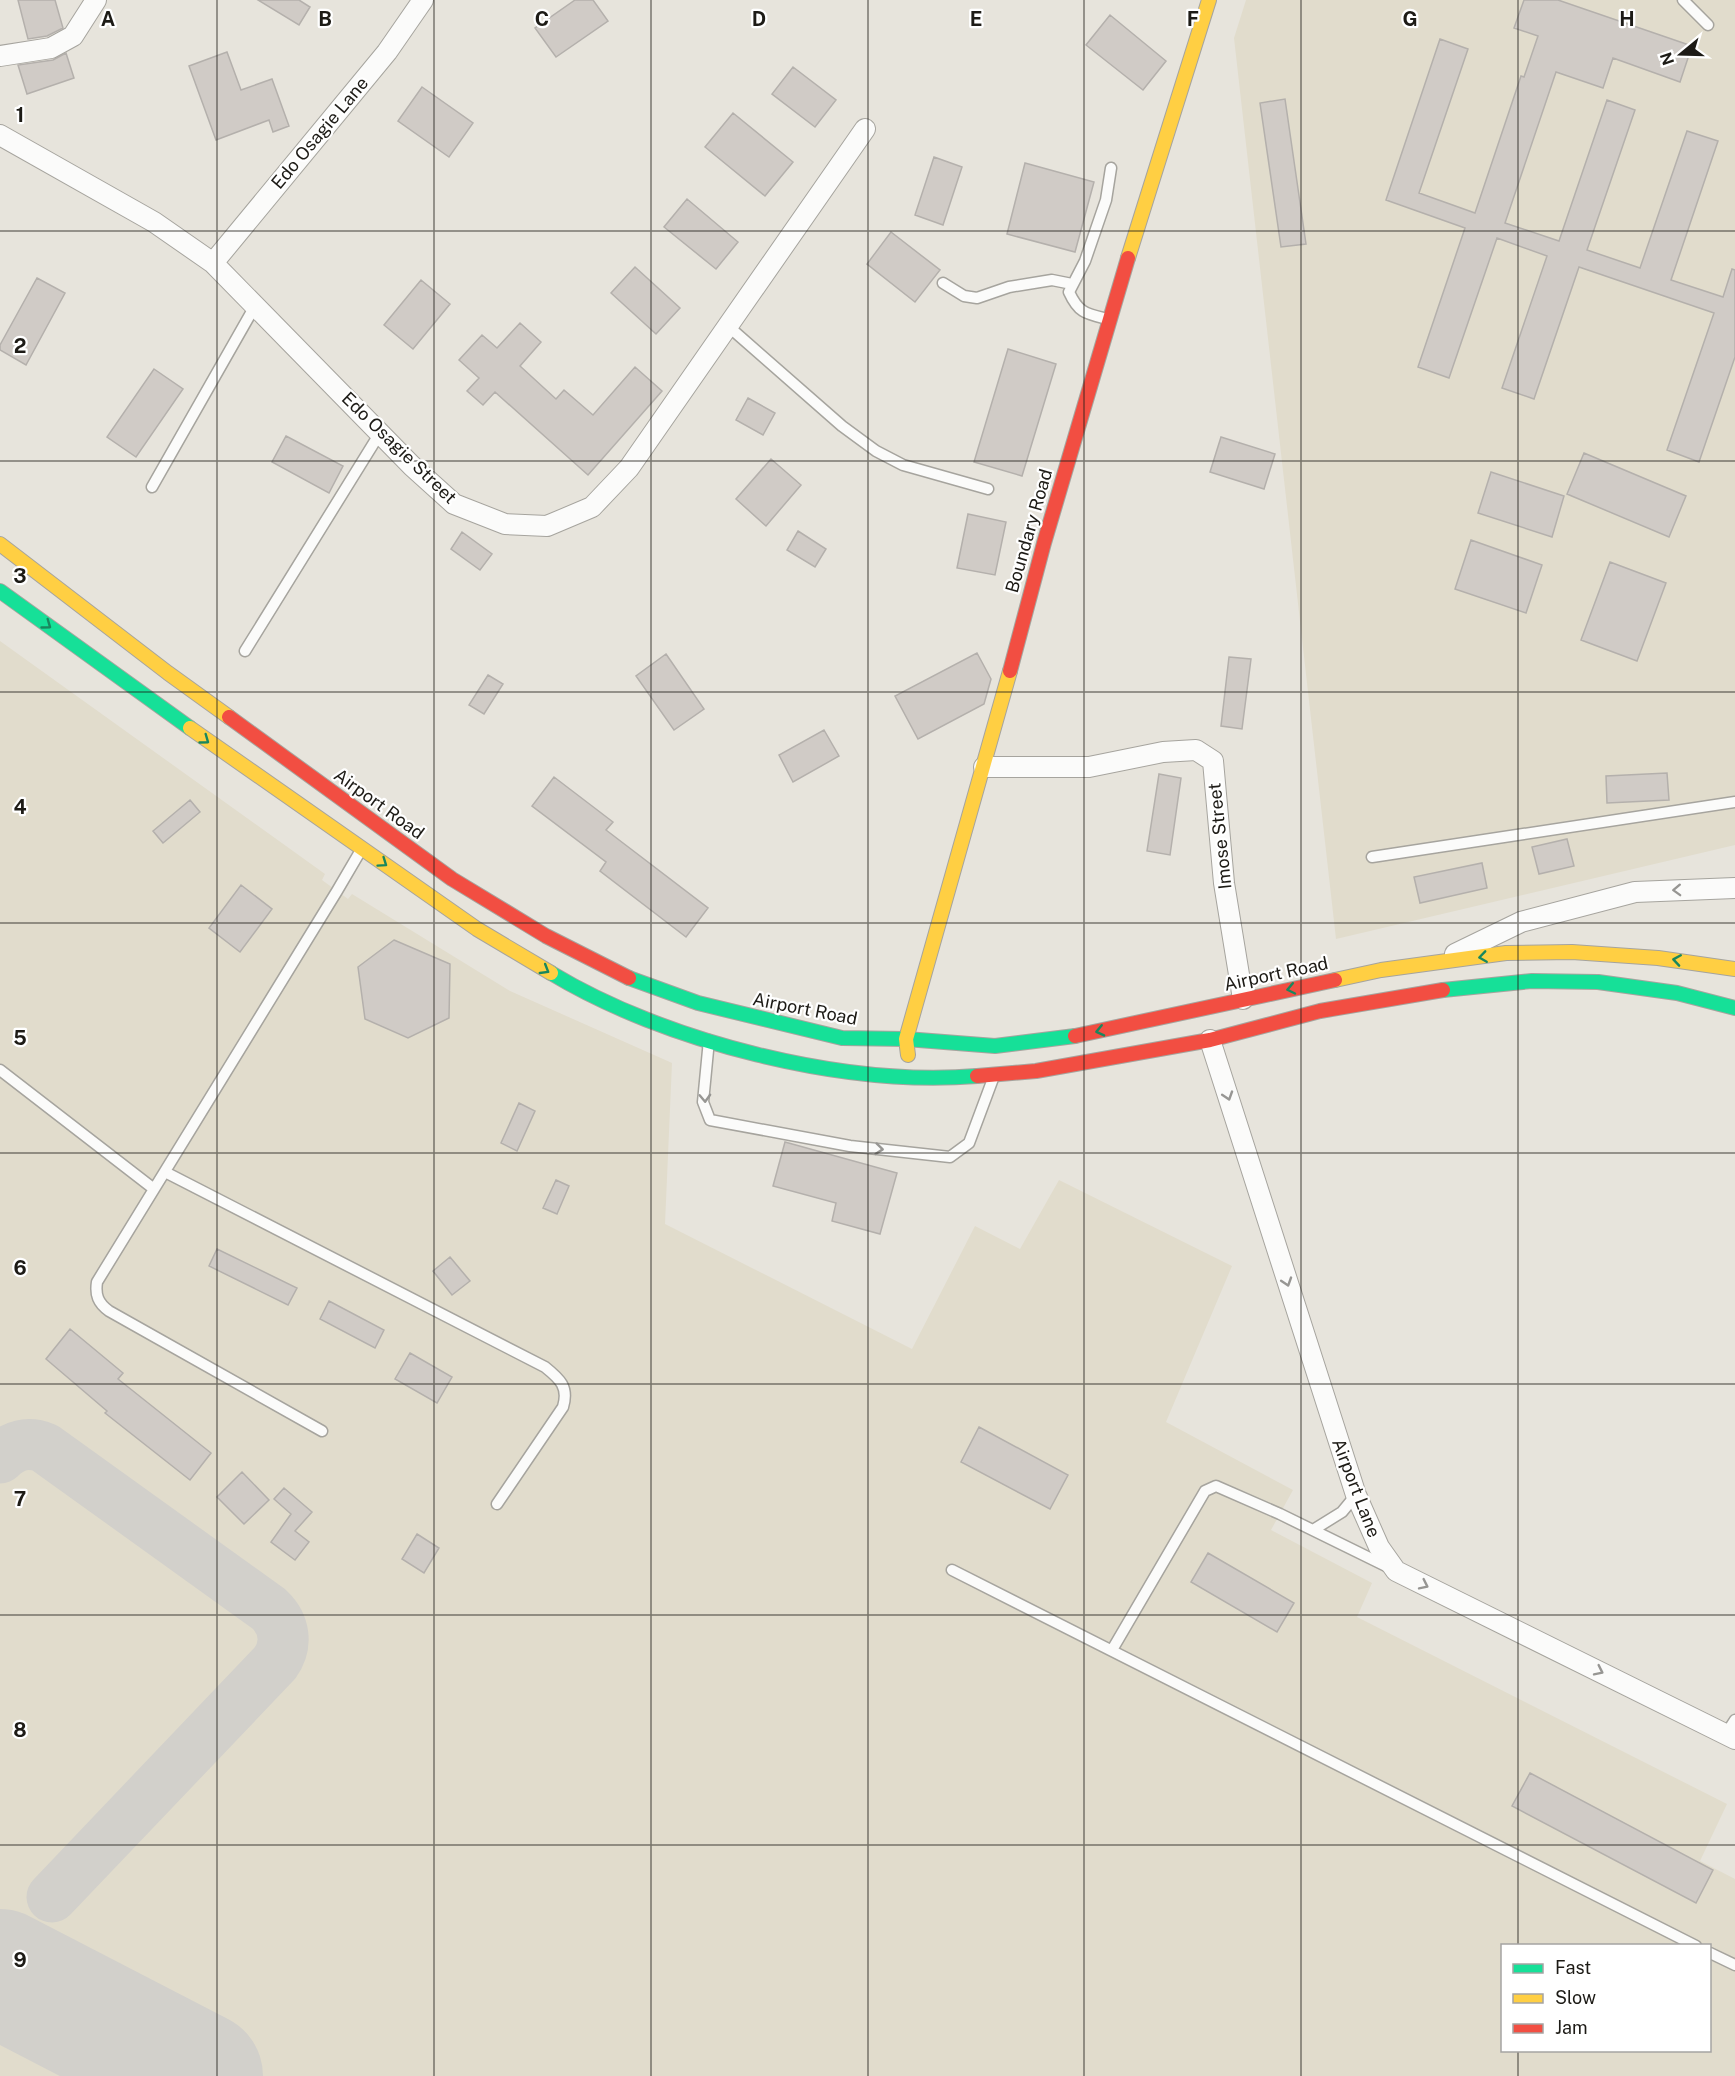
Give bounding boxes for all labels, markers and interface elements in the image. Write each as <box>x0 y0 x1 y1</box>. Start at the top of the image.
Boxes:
text: A <box>101 7 115 31</box>
text: B <box>318 7 332 31</box>
text: C <box>535 7 549 31</box>
text: D <box>752 7 766 31</box>
text: E <box>970 7 982 31</box>
text: F <box>1187 7 1199 31</box>
text: G <box>1402 7 1418 31</box>
text: H <box>1619 7 1635 31</box>
north arrow <box>1651 24 1711 84</box>
text: N <box>1656 50 1678 68</box>
street label: Edo Osagie Lane <box>267 73 372 193</box>
text: 1 <box>16 103 24 127</box>
text: 2 <box>14 334 26 358</box>
street label: Edo Osagie Street <box>338 388 461 508</box>
street label: Boundary Road <box>1001 467 1056 595</box>
text: 3 <box>13 564 27 588</box>
one-way arrow <box>41 618 52 629</box>
one-way arrow <box>198 733 209 744</box>
street label: Airport Road <box>330 764 428 843</box>
street label: Imose Street <box>1203 782 1236 890</box>
text: 4 <box>13 795 27 819</box>
one-way arrow <box>376 856 387 867</box>
one-way arrow <box>1672 884 1681 896</box>
one-way arrow <box>1478 950 1487 962</box>
street label: Airport Road <box>1222 952 1330 995</box>
one-way arrow <box>1673 955 1682 967</box>
one-way arrow <box>539 963 549 975</box>
one-way arrow <box>1286 982 1296 995</box>
street label: Airport Road <box>751 988 859 1029</box>
one-way arrow <box>1095 1024 1105 1037</box>
text: 5 <box>13 1026 27 1050</box>
one-way arrow <box>1221 1090 1233 1101</box>
one-way arrow <box>699 1094 712 1103</box>
one-way arrow <box>875 1142 884 1155</box>
text: 6 <box>13 1256 27 1280</box>
one-way arrow <box>1280 1276 1292 1287</box>
street label: Airport Lane <box>1328 1435 1385 1540</box>
text: 7 <box>14 1487 26 1511</box>
one-way arrow <box>1418 1577 1429 1589</box>
one-way arrow <box>1593 1664 1604 1675</box>
text: 8 <box>13 1718 27 1742</box>
legend <box>1501 1944 1711 2052</box>
text: 9 <box>13 1948 27 1972</box>
text: Fast <box>1555 1957 1591 1978</box>
text: Slow <box>1555 1987 1596 2008</box>
text: Jam <box>1555 2017 1588 2038</box>

